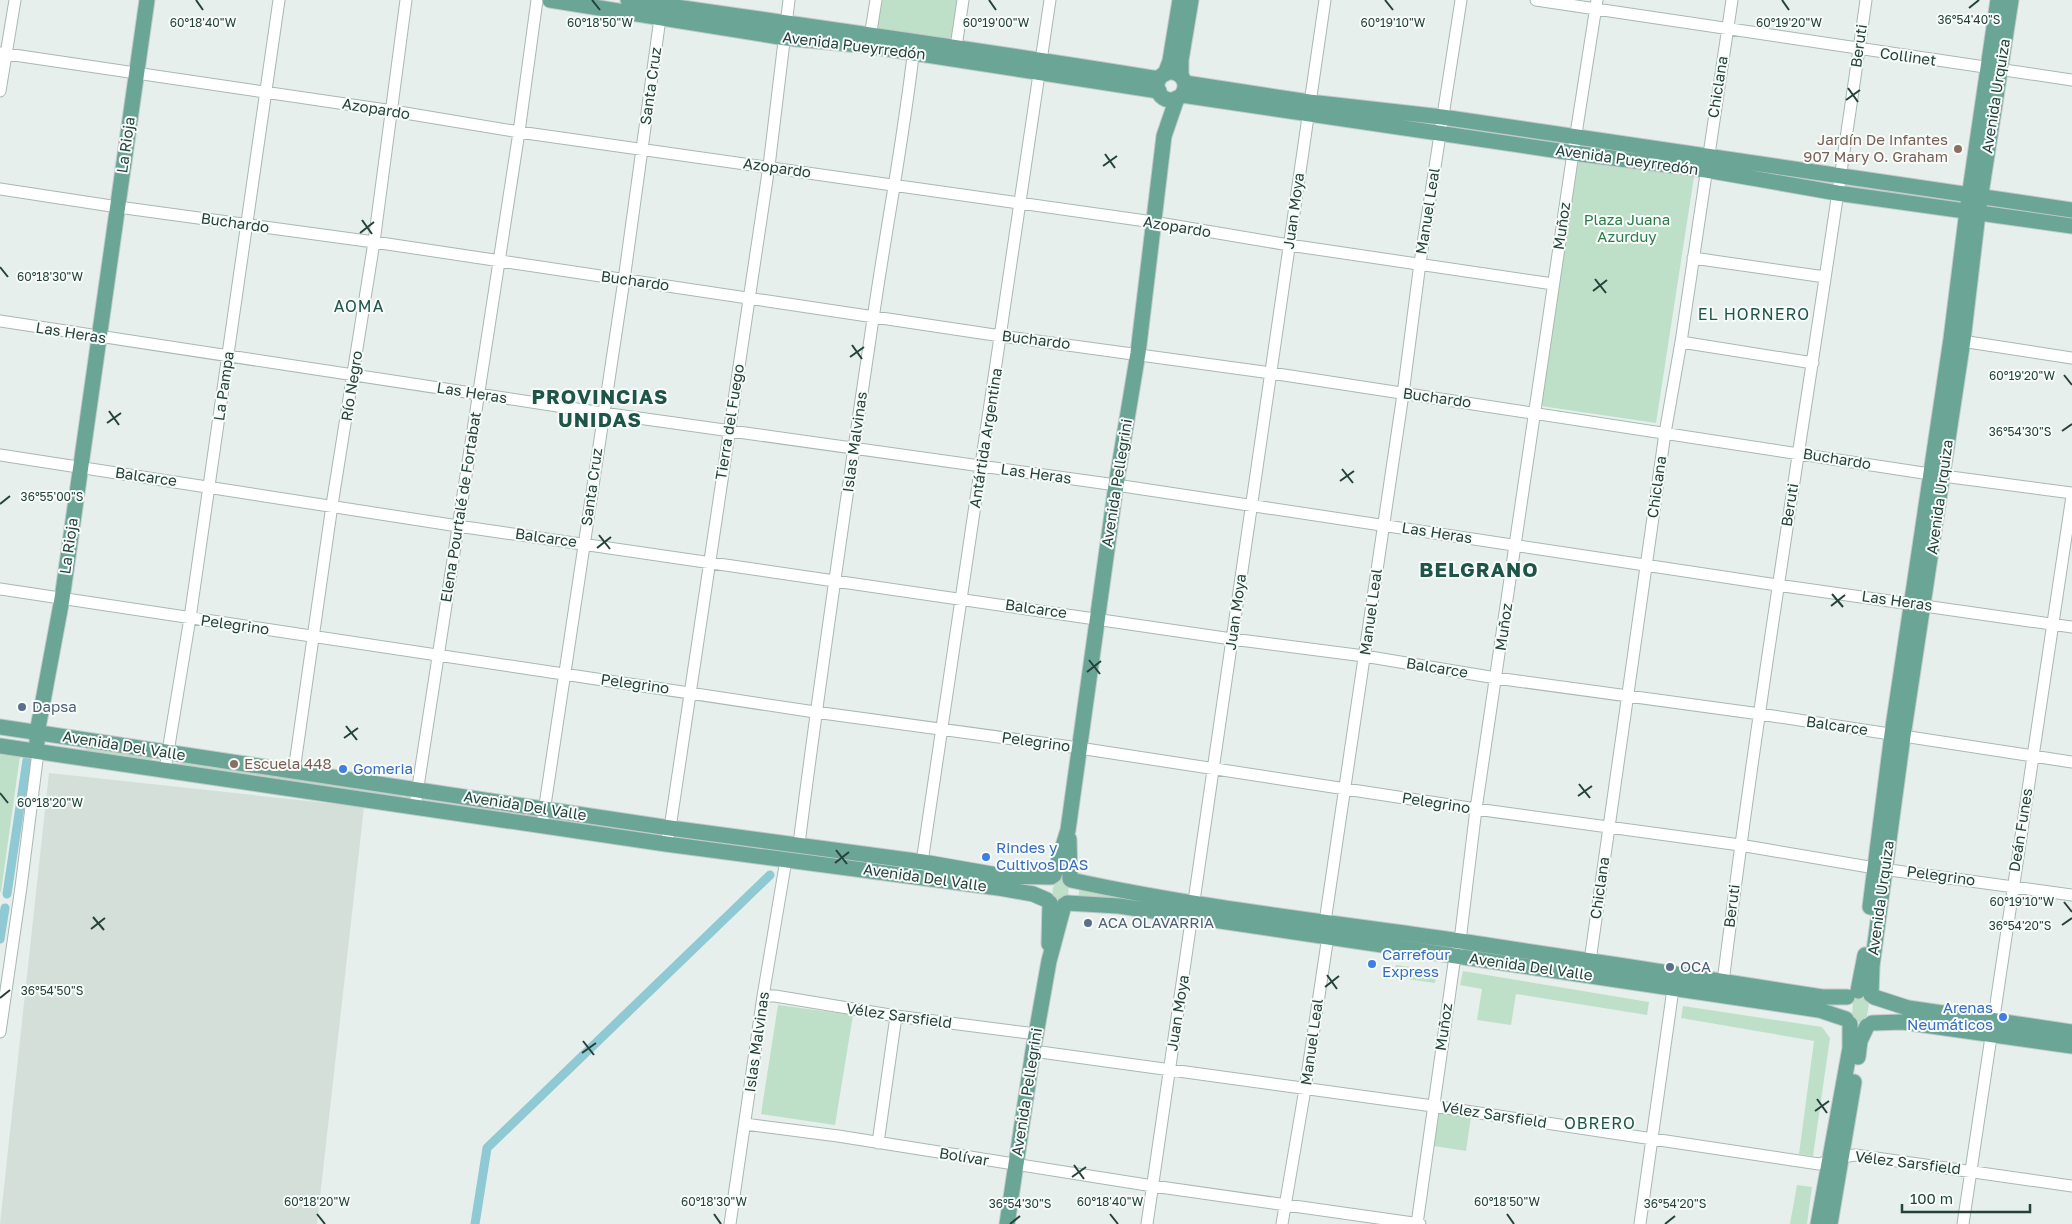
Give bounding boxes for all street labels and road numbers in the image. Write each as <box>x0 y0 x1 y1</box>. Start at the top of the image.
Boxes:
street label: Beruti <box>1846 23 1870 69</box>
street label: Avenida Pueyrredón <box>782 27 927 63</box>
street label: Avenida Urquiza <box>1977 37 2013 154</box>
street label: Collinet <box>1879 43 1937 69</box>
street label: Santa Cruz <box>636 46 664 126</box>
street label: Chiclana <box>1703 55 1731 119</box>
street label: Azopardo <box>341 94 411 122</box>
street label: La Rioja <box>112 116 138 174</box>
street label: Avenida Pueyrredón <box>1555 140 1700 178</box>
street label: Azopardo <box>742 153 812 181</box>
street label: Manuel Leal <box>1411 166 1443 255</box>
street label: Juan Moya <box>1279 172 1307 250</box>
street label: Muñoz <box>1549 201 1573 251</box>
street label: Buchardo <box>200 208 271 236</box>
street label: Azopardo <box>1142 212 1212 240</box>
street label: Buchardo <box>600 266 671 294</box>
street label: Las Heras <box>35 318 108 346</box>
street label: Buchardo <box>1001 326 1071 352</box>
street label: Río Negro <box>337 349 365 422</box>
street label: La Pampa <box>209 350 237 422</box>
street label: Tierra del Fuego <box>711 363 747 481</box>
street label: Antártida Argentina <box>965 366 1005 509</box>
street label: Las Heras <box>436 378 509 406</box>
street label: Buchardo <box>1402 383 1473 411</box>
street label: Islas Malvinas <box>838 390 870 493</box>
street label: Elena Pourtalé de Fortabat <box>436 410 484 604</box>
street label: Avenida Pellegrini <box>1097 417 1135 548</box>
street label: Avenida Urquiza <box>1922 438 1956 555</box>
street label: Buchardo <box>1802 444 1873 472</box>
street label: Santa Cruz <box>577 447 605 527</box>
street label: Chiclana <box>1643 455 1669 519</box>
street label: Las Heras <box>1000 459 1073 487</box>
street label: Balcarce <box>114 463 179 489</box>
street label: Beruti <box>1777 482 1801 528</box>
street label: La Rioja <box>55 517 81 575</box>
street label: Las Heras <box>1401 518 1474 546</box>
street label: Balcarce <box>514 524 579 550</box>
street label: Manuel Leal <box>1355 567 1385 656</box>
street label: Juan Moya <box>1221 573 1249 651</box>
street label: Las Heras <box>1861 586 1934 614</box>
street label: Balcarce <box>1004 595 1069 621</box>
street label: Muñoz <box>1491 602 1515 652</box>
street label: Pelegrino <box>200 610 271 638</box>
street label: Balcarce <box>1405 653 1470 681</box>
street label: Pelegrino <box>600 669 671 697</box>
street label: Balcarce <box>1805 712 1870 738</box>
street label: Avenida Del Valle <box>61 726 187 764</box>
street label: Pelegrino <box>1001 727 1072 755</box>
street label: Avenida Del Valle <box>462 786 588 824</box>
street label: Deán Funes <box>2005 787 2036 873</box>
street label: Pelegrino <box>1401 788 1472 816</box>
street label: Avenida Urquiza <box>1863 839 1897 956</box>
street label: Chiclana <box>1586 856 1612 920</box>
street label: Avenida Del Valle <box>862 859 988 895</box>
street label: Pelegrino <box>1906 861 1977 889</box>
street label: Beruti <box>1719 883 1743 929</box>
street label: Avenida Del Valle <box>1468 948 1594 984</box>
street label: Juan Moya <box>1162 973 1192 1052</box>
street label: Islas Malvinas <box>740 990 772 1093</box>
street label: Manuel Leal <box>1296 997 1326 1086</box>
street label: Vélez Sarsfield <box>845 999 953 1031</box>
street label: Muñoz <box>1431 1002 1455 1052</box>
street label: Avenida Pellegrini <box>1007 1026 1045 1157</box>
street label: Vélez Sarsfield <box>1440 1097 1548 1131</box>
street label: Bolívar <box>938 1143 990 1169</box>
street label: Vélez Sarsfield <box>1854 1147 1962 1177</box>

